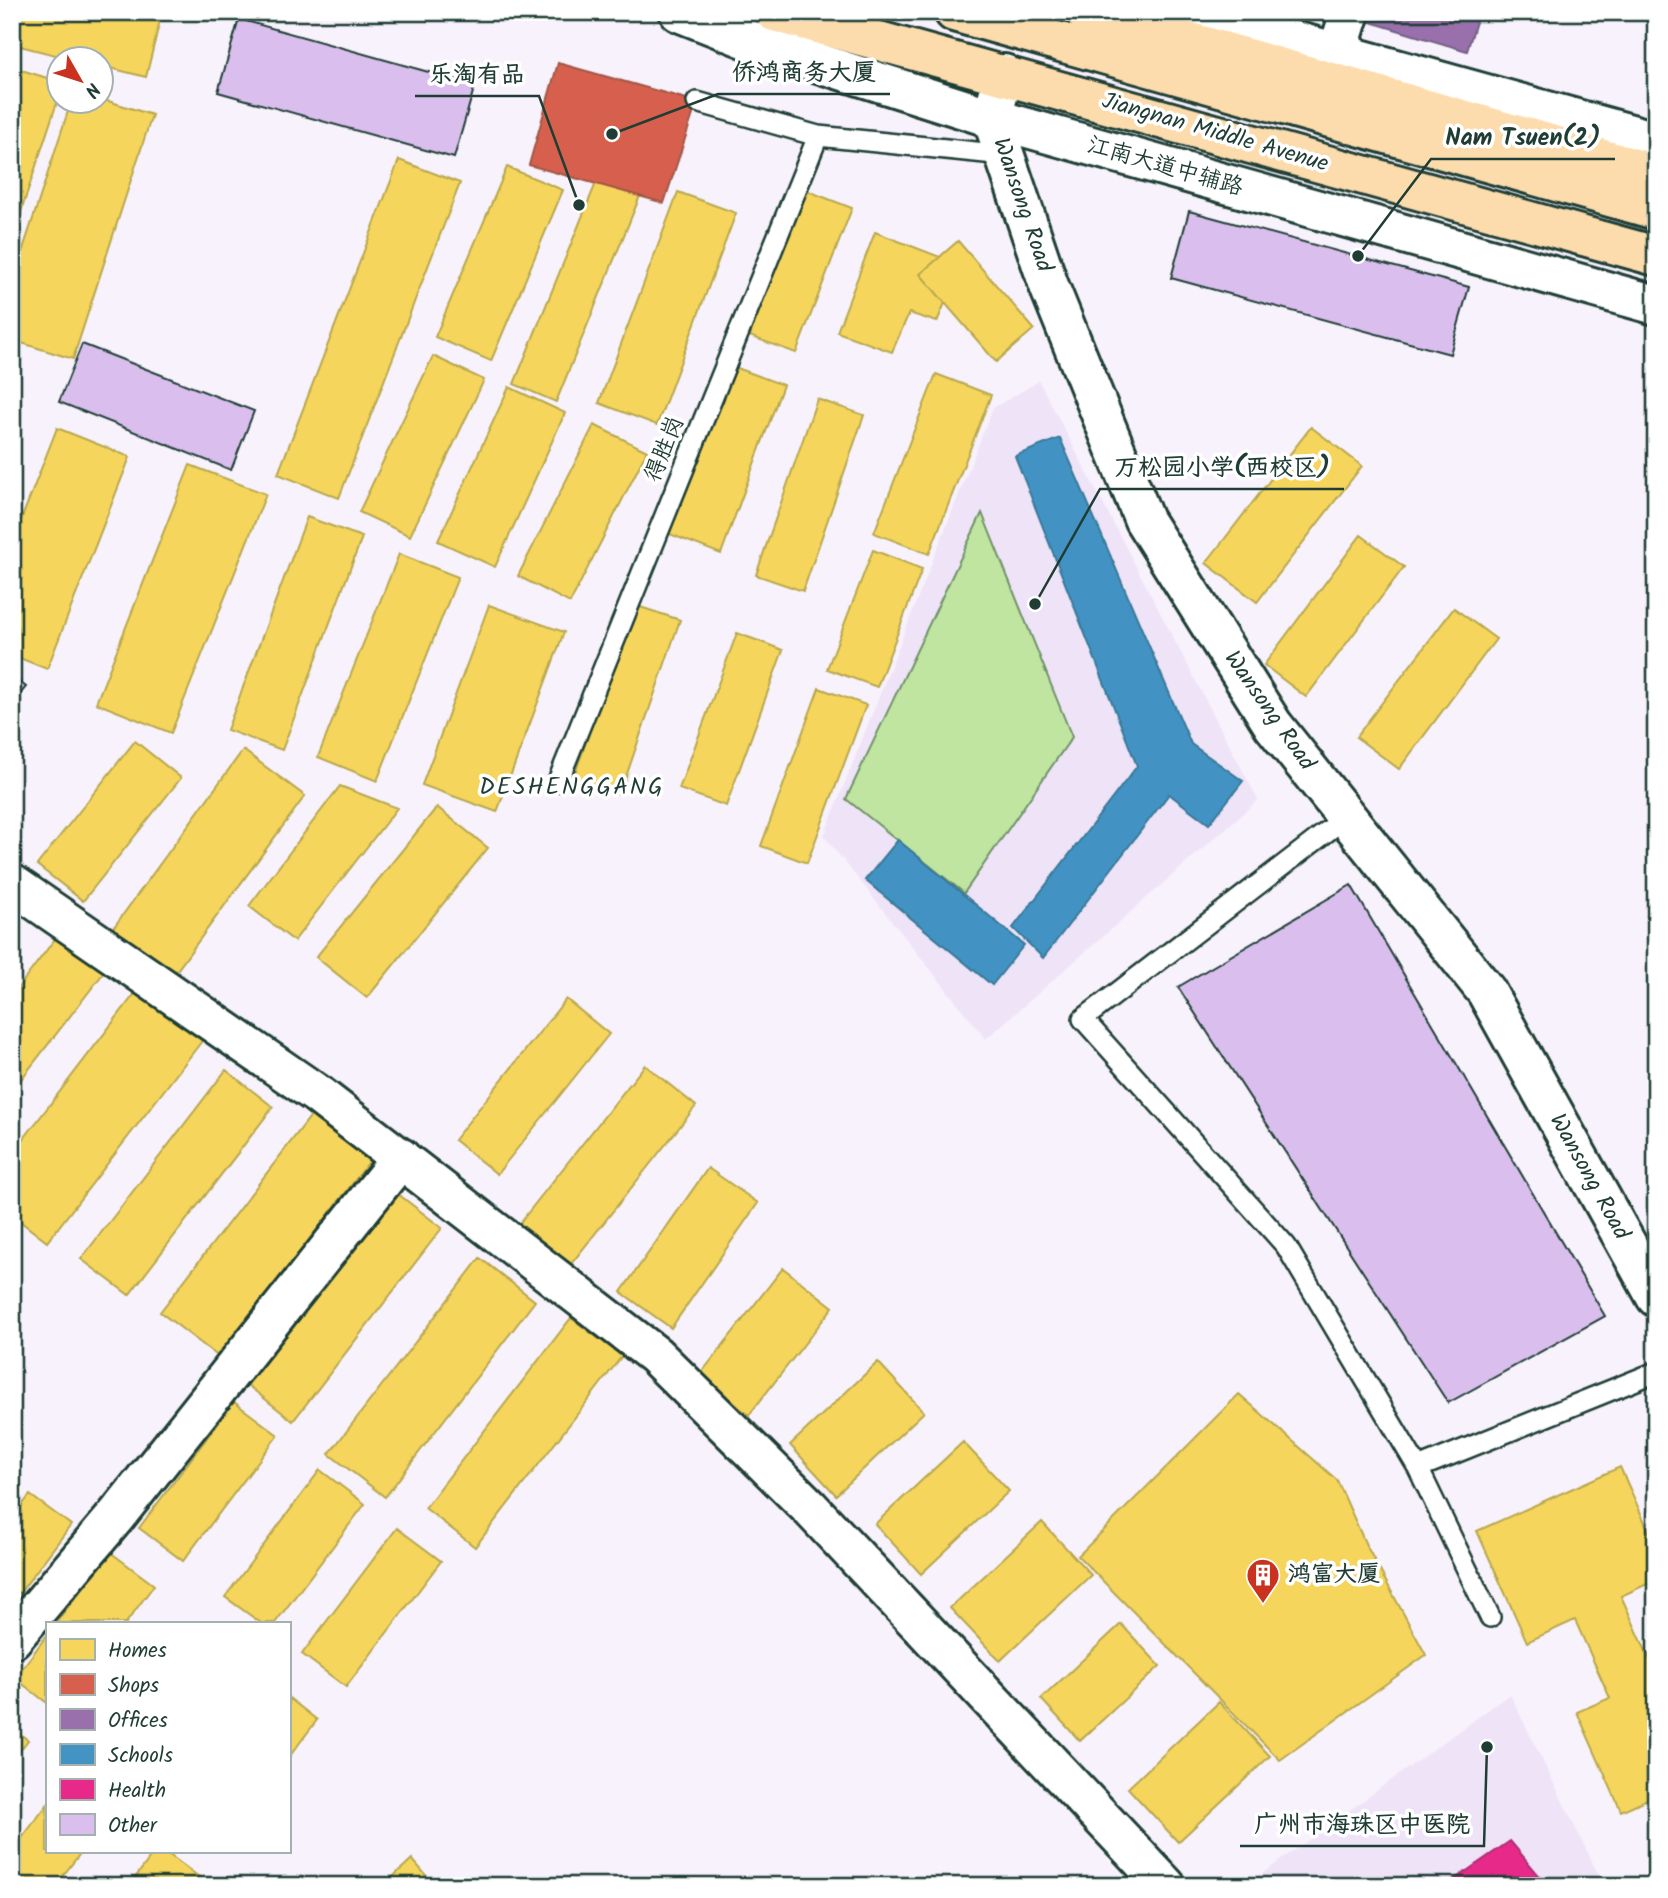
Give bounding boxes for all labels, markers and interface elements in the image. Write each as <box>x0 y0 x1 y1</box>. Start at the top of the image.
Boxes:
north arrow <box>46 46 116 116</box>
callout: 侨鸿商务大厦 <box>718 49 890 94</box>
callout: 乐淘有品 <box>415 51 539 96</box>
text: 侨鸿商务大厦 <box>732 54 876 93</box>
text: 乐淘有品 <box>429 56 525 95</box>
text: N <box>76 75 107 104</box>
street label: Jiangnan Middle Avenue <box>1097 83 1333 183</box>
callout: Nam Tsuen(2) <box>1431 114 1615 159</box>
text: Nam Tsuen(2) <box>1445 119 1601 158</box>
street label: 江南大道中辅路 <box>1083 128 1247 206</box>
street label: Wansong Road <box>982 133 1062 277</box>
street label: 得胜岗 <box>635 410 695 488</box>
callout: 万松园小学(西校区) <box>1100 444 1344 489</box>
text: 万松园小学(西校区) <box>1114 449 1330 488</box>
street label: Wansong Road <box>1214 643 1324 779</box>
district label: DESHENGGANG <box>479 768 665 807</box>
street label: Wansong Road <box>1539 1107 1639 1247</box>
building icon: 鸿富大厦 <box>1244 1556 1282 1605</box>
place label: 鸿富大厦 <box>1288 1557 1380 1593</box>
legend <box>46 1622 290 1853</box>
text: Homes <box>108 1635 167 1668</box>
text: Shops <box>108 1670 159 1703</box>
text: Offices <box>108 1705 168 1738</box>
text: Schools <box>108 1740 173 1773</box>
text: Health <box>108 1775 166 1808</box>
callout: 广州市海珠区中医院 <box>1240 1801 1484 1846</box>
text: 广州市海珠区中医院 <box>1254 1806 1470 1845</box>
text: Other <box>108 1810 158 1843</box>

